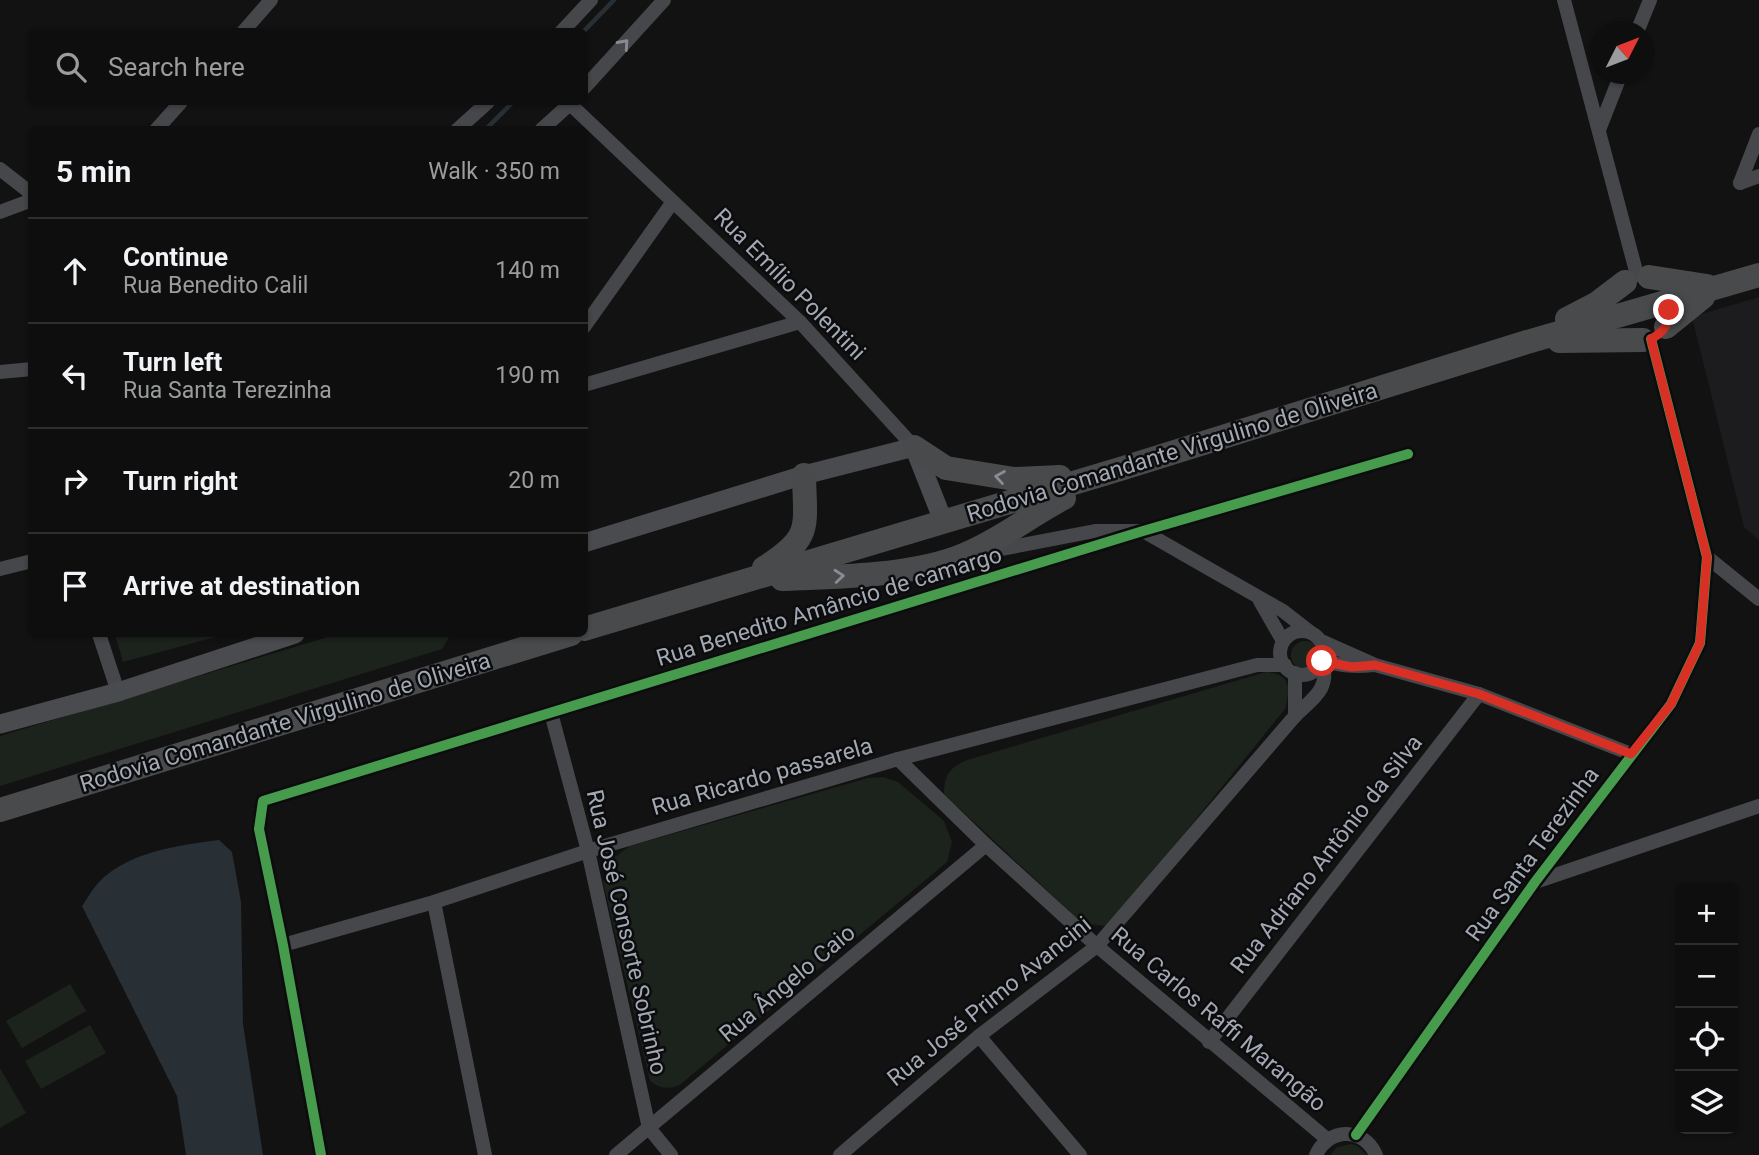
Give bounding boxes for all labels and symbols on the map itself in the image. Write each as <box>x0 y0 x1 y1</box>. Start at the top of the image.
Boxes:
north arrow <box>1591 21 1654 84</box>
one-way arrow <box>616 39 628 52</box>
street label: Rua Emílio Polentini <box>708 203 871 366</box>
route end <box>1653 294 1684 325</box>
street label: Rodovia Comandante Virgulino de Oliveira <box>964 377 1381 528</box>
one-way arrow <box>994 470 1006 485</box>
street label: Rua Benedito Amâncio de camargo <box>653 541 1005 672</box>
one-way arrow <box>833 569 844 584</box>
route start <box>1306 645 1337 676</box>
street label: Rodovia Comandante Virgulino de Oliveira <box>77 647 494 798</box>
street label: Rua Adriano Antônio da Silva <box>1225 730 1428 979</box>
street label: Rua Ricardo passarela <box>649 732 876 821</box>
street label: Rua Santa Terezinha <box>1460 762 1605 947</box>
street label: Rua José Consorte Sobrinho <box>581 787 672 1077</box>
street label: Rua José Primo Avancini <box>882 911 1097 1092</box>
street label: Rua Ângelo Caio <box>713 918 861 1048</box>
street label: Rua Carlos Raffi Marangão <box>1106 922 1332 1117</box>

